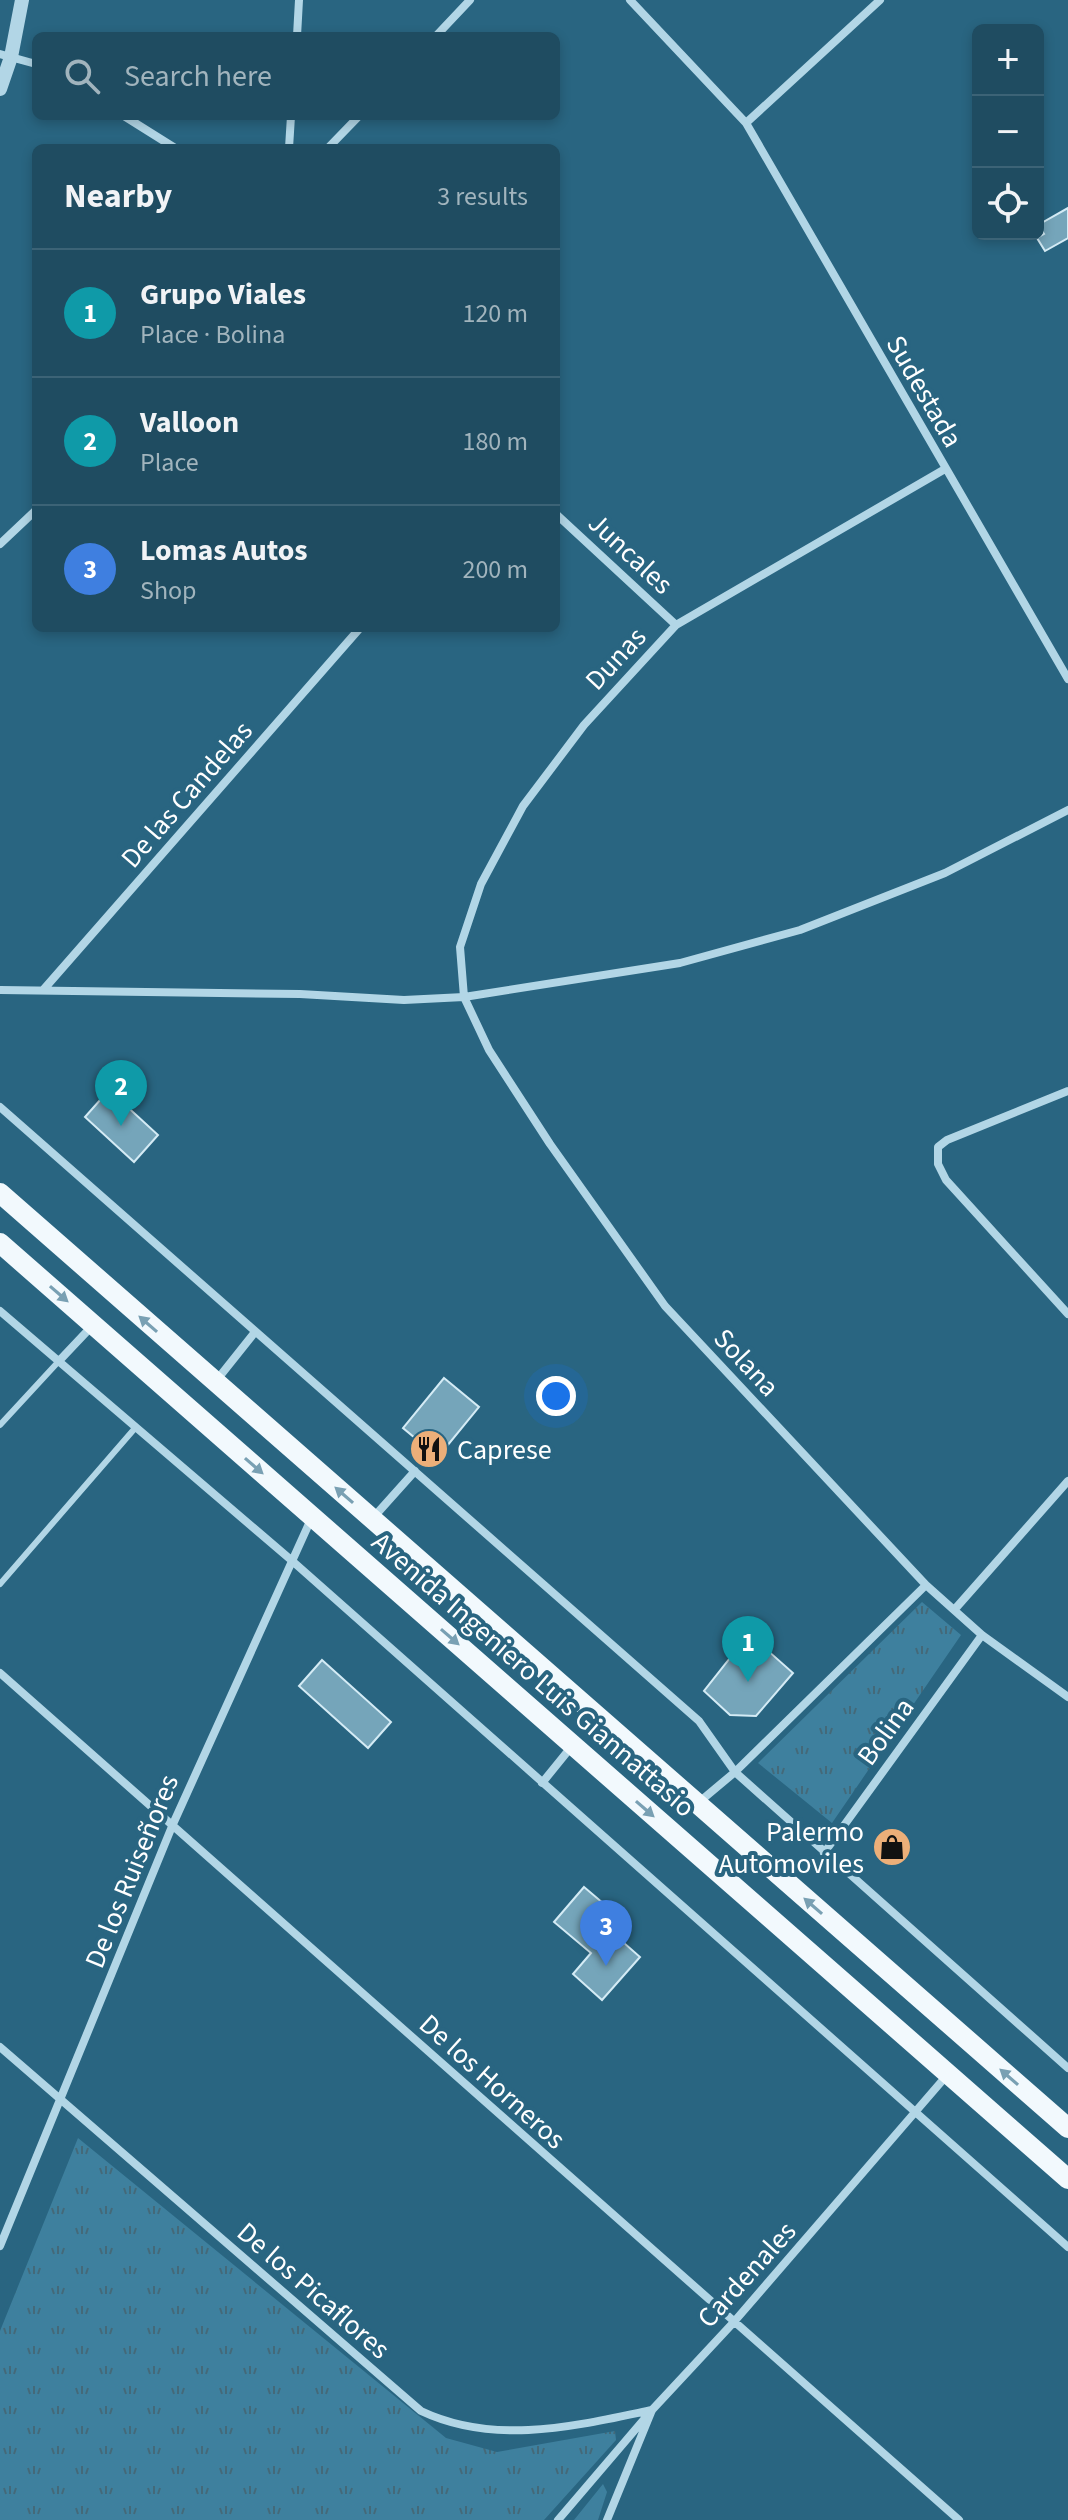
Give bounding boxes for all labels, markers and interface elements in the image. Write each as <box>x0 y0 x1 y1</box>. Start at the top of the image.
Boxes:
map controls <box>972 24 1044 240</box>
button: + <box>972 24 1044 96</box>
search box <box>32 32 560 120</box>
icon: search <box>60 54 104 98</box>
text: Search here <box>124 55 272 98</box>
button: − <box>972 96 1044 168</box>
button: locate <box>972 168 1044 240</box>
text: Nearby <box>64 172 172 221</box>
text: 3 results <box>437 178 528 215</box>
text: Grupo Viales <box>140 273 306 316</box>
text: 1 <box>83 295 97 332</box>
text: 120 m <box>462 295 528 332</box>
text: Place · Bolina <box>140 316 285 353</box>
street label: Sudestada <box>876 328 972 455</box>
text: Valloon <box>140 401 239 444</box>
text: 2 <box>83 423 97 460</box>
text: 180 m <box>462 423 528 460</box>
text: Place <box>140 444 199 481</box>
street label: Juncales <box>579 504 682 604</box>
text: Lomas Autos <box>140 529 308 572</box>
text: 3 <box>83 551 97 588</box>
text: 200 m <box>462 551 528 588</box>
text: Shop <box>140 572 197 609</box>
street label: Dunas <box>576 618 655 699</box>
street label: De las Candelas <box>112 712 262 877</box>
pin: 2 <box>95 1060 147 1126</box>
one-way arrow <box>48 1285 68 1302</box>
one-way arrow <box>139 1315 158 1333</box>
street label: Solana <box>704 1319 788 1406</box>
your location <box>536 1376 576 1416</box>
restaurant icon: Caprese <box>408 1428 450 1470</box>
place label: Caprese <box>457 1430 552 1470</box>
one-way arrow <box>245 1456 264 1474</box>
one-way arrow <box>334 1487 354 1504</box>
street label: Avenida Ingeniero Luis Giannattasio <box>363 1523 704 1827</box>
pin: 1 <box>722 1616 774 1682</box>
one-way arrow <box>439 1628 459 1645</box>
street label: Bolina <box>848 1689 924 1774</box>
street label: De los Ruiseñores <box>75 1769 189 1974</box>
one-way arrow <box>636 1799 655 1817</box>
place label: Palermo Automoviles <box>718 1812 864 1884</box>
shop icon: Palermo Automoviles <box>871 1826 913 1868</box>
one-way arrow <box>804 1898 824 1915</box>
pin: 3 <box>580 1900 632 1966</box>
street label: De los Horneros <box>410 2005 574 2158</box>
one-way arrow <box>1000 2069 1020 2086</box>
street label: De los Picaflores <box>228 2213 399 2369</box>
street label: Cardenales <box>688 2213 805 2337</box>

